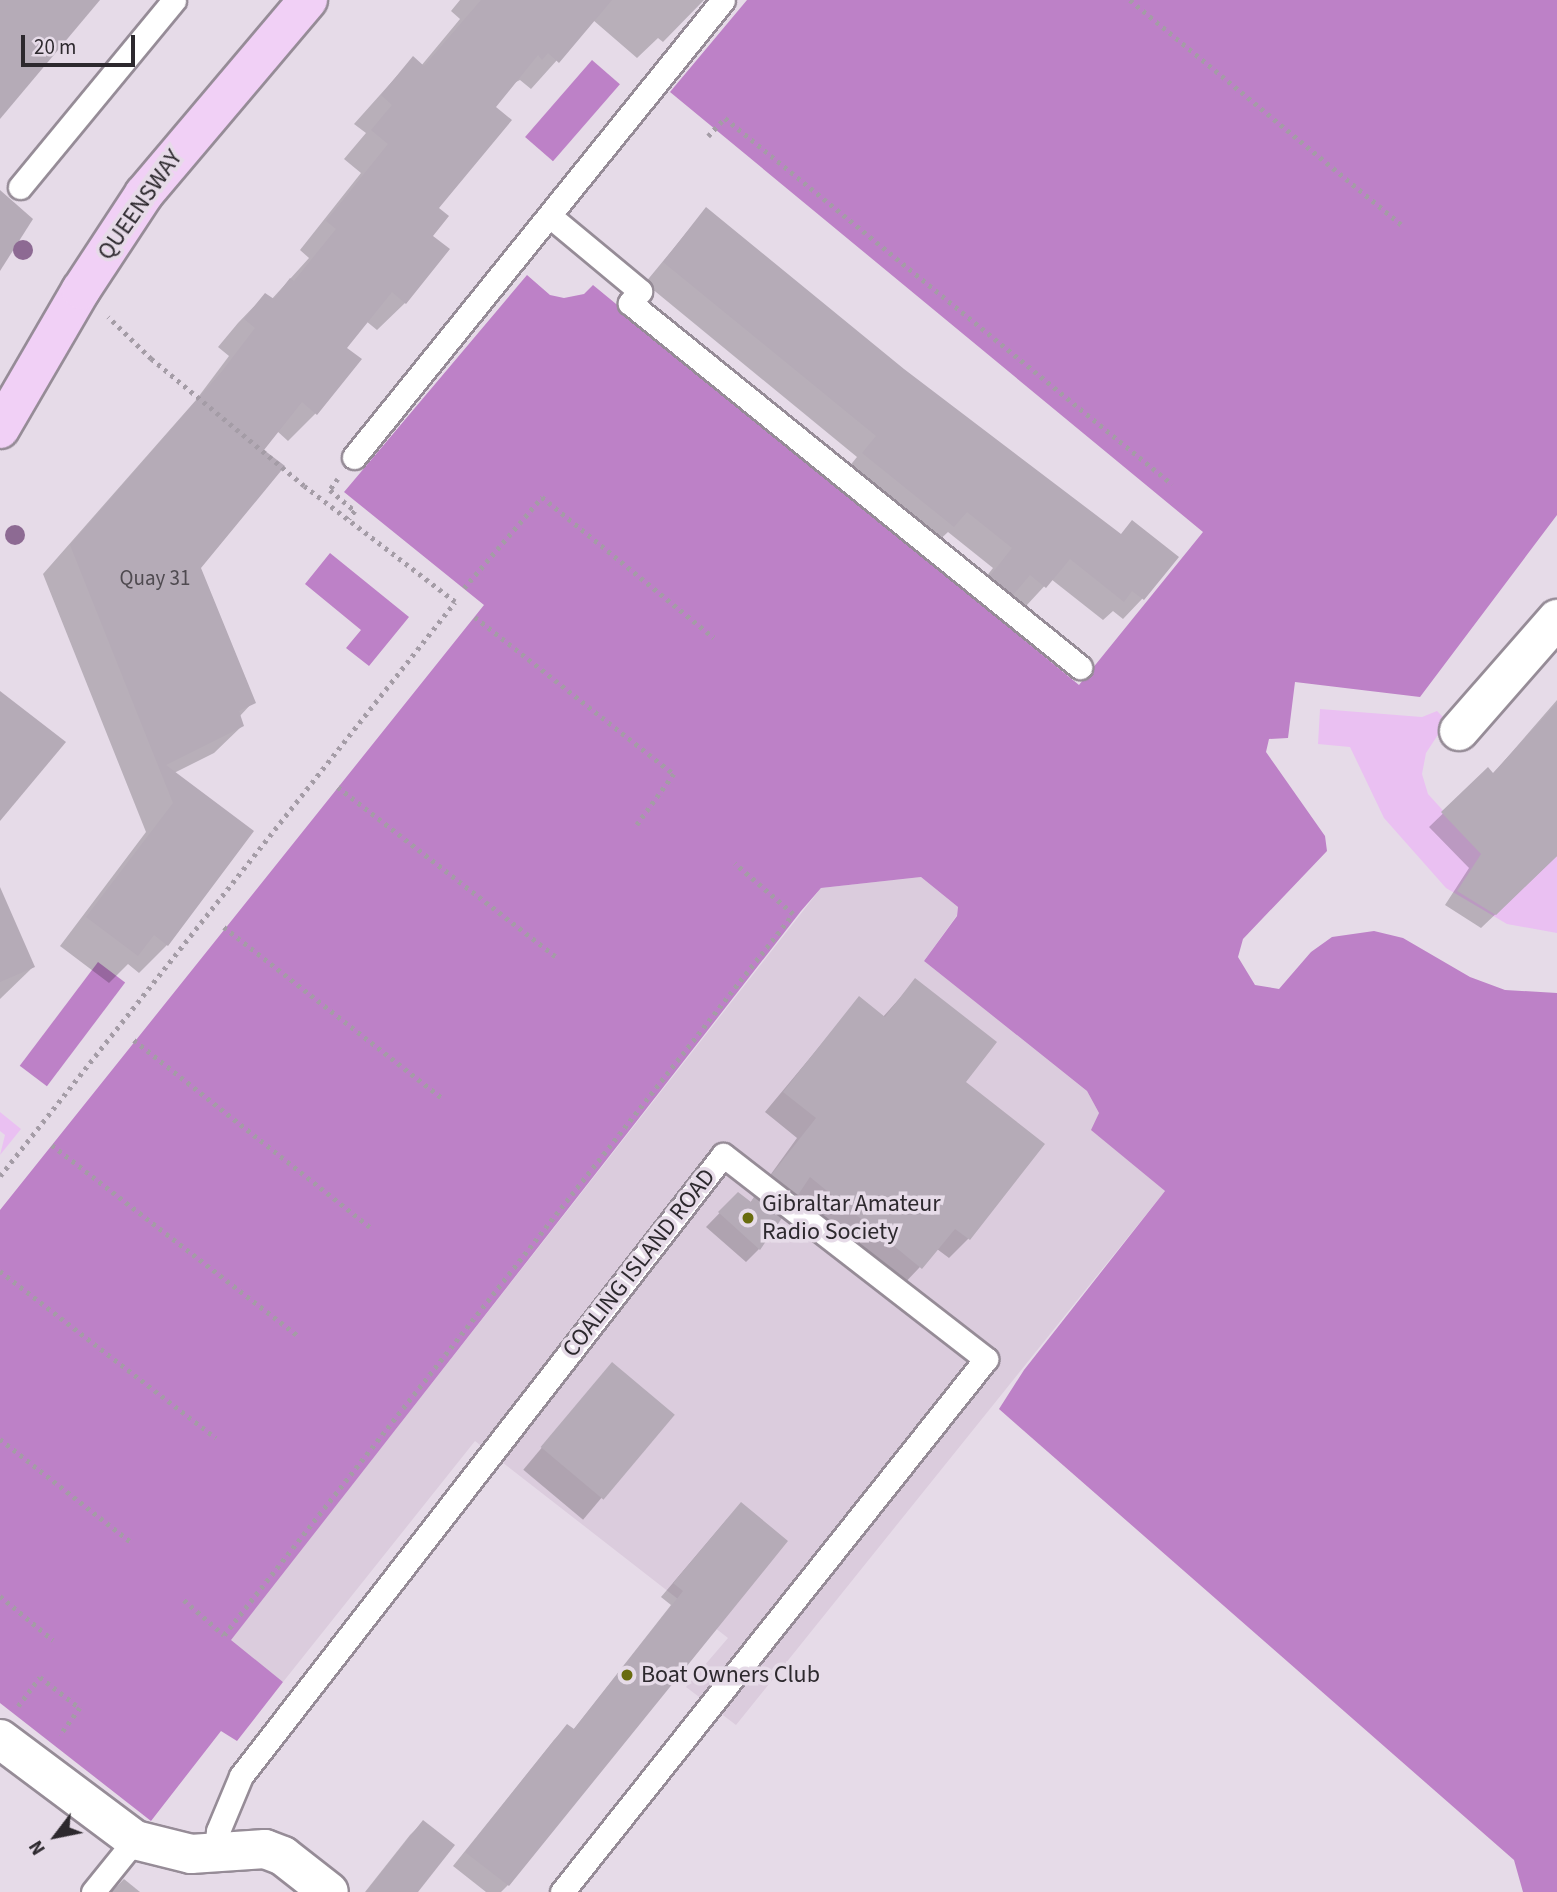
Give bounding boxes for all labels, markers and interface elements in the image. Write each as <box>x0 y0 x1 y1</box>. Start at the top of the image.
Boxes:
scale bar <box>24 21 138 65</box>
text: 20 m <box>34 32 76 62</box>
street label: QUEENSWAY <box>91 144 189 266</box>
house number: Quay 31 <box>120 565 190 591</box>
street label: COALING ISLAND ROAD <box>557 1163 721 1363</box>
place label: Gibraltar Amateur Radio Society <box>762 1190 941 1246</box>
marker: Gibraltar Amateur Radio Society <box>740 1210 756 1226</box>
place label: Boat Owners Club <box>641 1661 820 1689</box>
marker: Boat Owners Club <box>619 1667 635 1683</box>
north arrow <box>21 1801 91 1871</box>
text: N <box>23 1835 53 1860</box>

